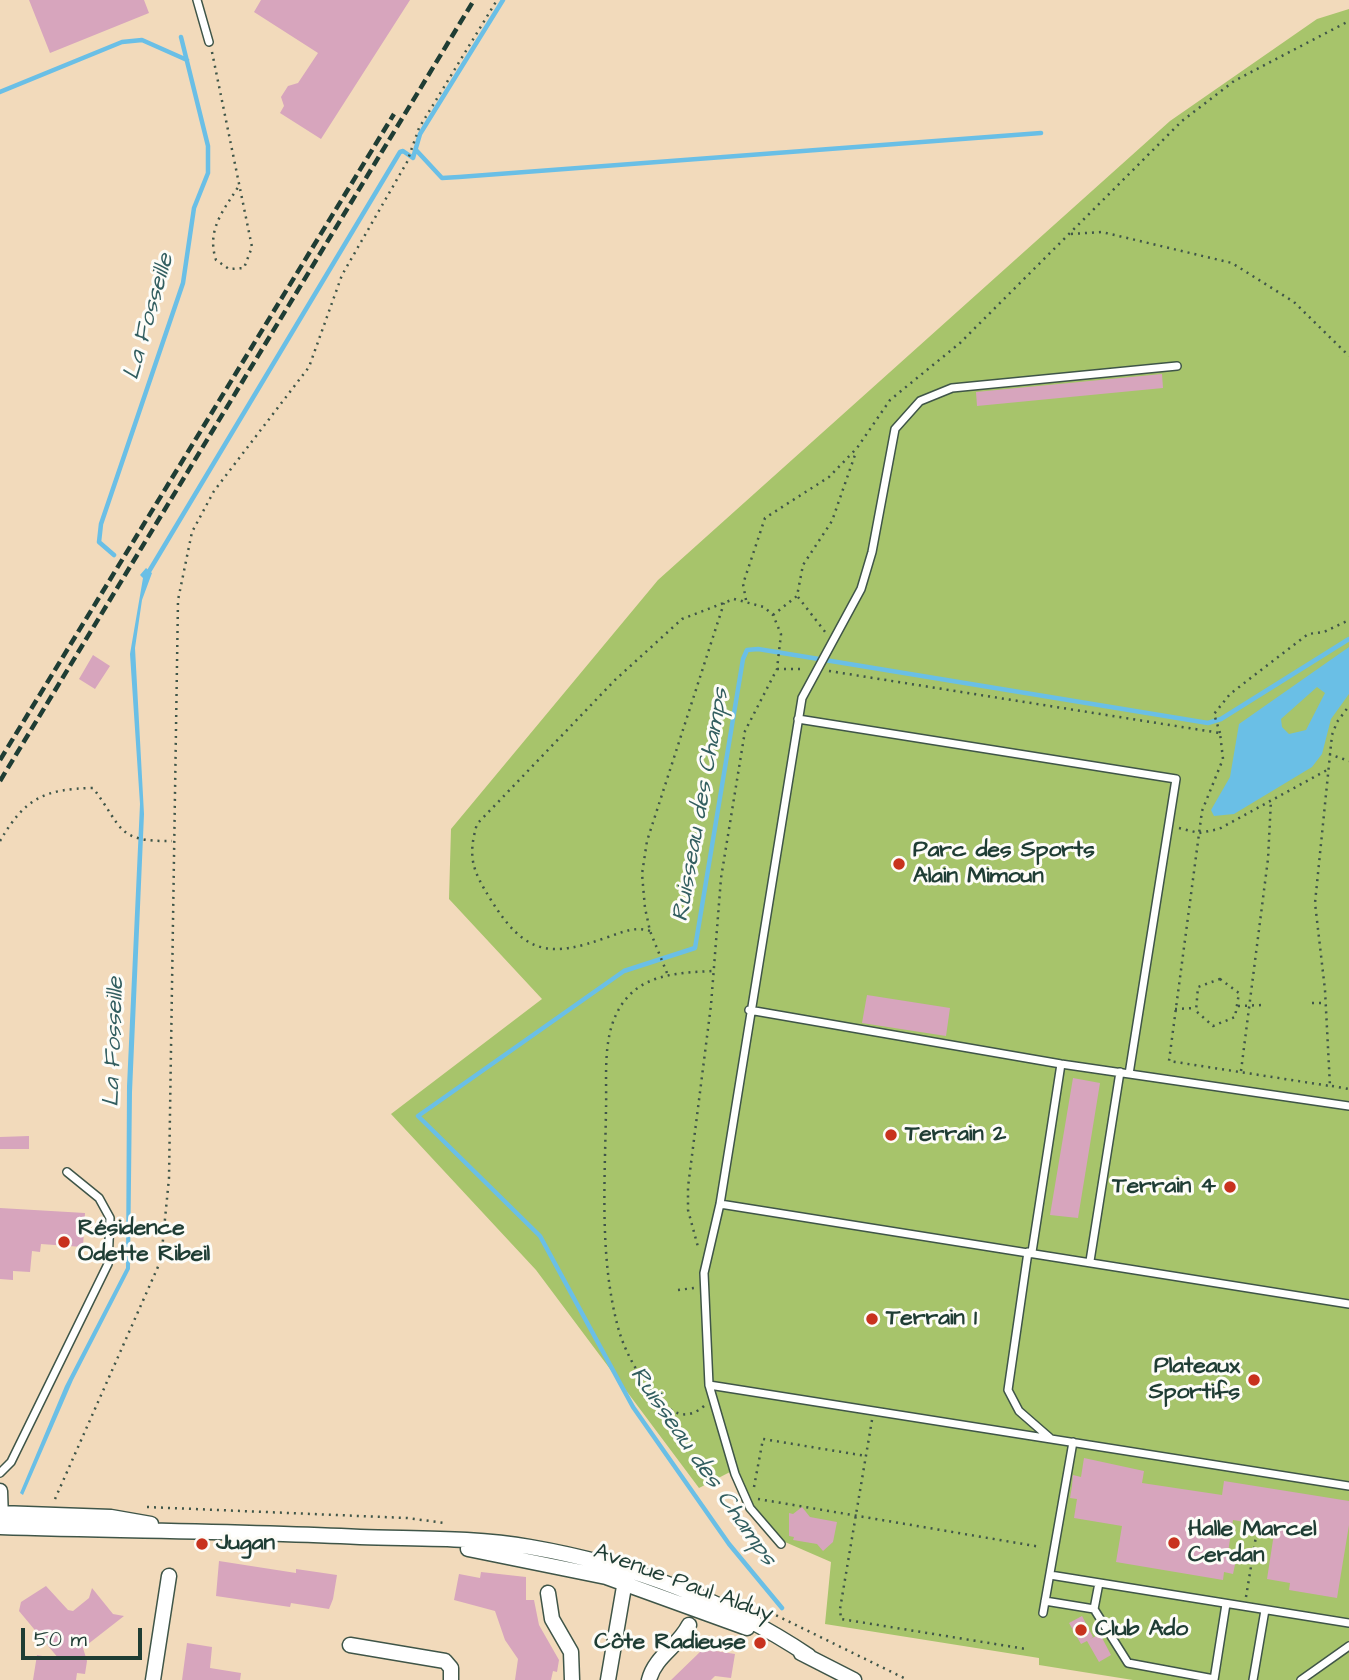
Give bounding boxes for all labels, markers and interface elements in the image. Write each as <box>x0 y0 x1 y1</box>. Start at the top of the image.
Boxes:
water label: La Fosseille <box>118 251 182 383</box>
water label: Ruisseau des Champs <box>667 686 737 924</box>
place label: Parc des Sports Alain Mimoun <box>913 837 1095 891</box>
marker: Parc des Sports Alain Mimoun <box>891 856 907 872</box>
water label: La Fosseille <box>98 977 132 1107</box>
place label: Terrain 2 <box>905 1121 1006 1149</box>
marker: Terrain 2 <box>883 1127 899 1143</box>
place label: Terrain 4 <box>1112 1173 1216 1201</box>
marker: Terrain 4 <box>1222 1179 1238 1195</box>
place label: Résidence Odette Ribeil <box>78 1215 210 1269</box>
marker: Résidence Odette Ribeil <box>56 1234 72 1250</box>
place label: Terrain 1 <box>886 1305 977 1333</box>
marker: Terrain 1 <box>864 1311 880 1327</box>
place label: Plateaux Sportifs <box>1149 1353 1240 1407</box>
water label: Ruisseau des Champs <box>622 1362 782 1572</box>
marker: Plateaux Sportifs <box>1246 1372 1262 1388</box>
place label: Halle Marcel Cerdan <box>1188 1516 1317 1570</box>
place label: Jugan <box>216 1530 275 1558</box>
marker: Halle Marcel Cerdan <box>1166 1535 1182 1551</box>
marker: Jugan <box>194 1536 210 1552</box>
street label: Avenue Paul Alduy <box>589 1539 777 1629</box>
scale bar <box>24 1614 145 1658</box>
place label: Club Ado <box>1095 1616 1188 1644</box>
marker: Club Ado <box>1073 1622 1089 1638</box>
text: 50 m <box>34 1625 87 1654</box>
place label: Côte Radieuse <box>594 1629 746 1657</box>
marker: Côte Radieuse <box>752 1635 768 1651</box>

